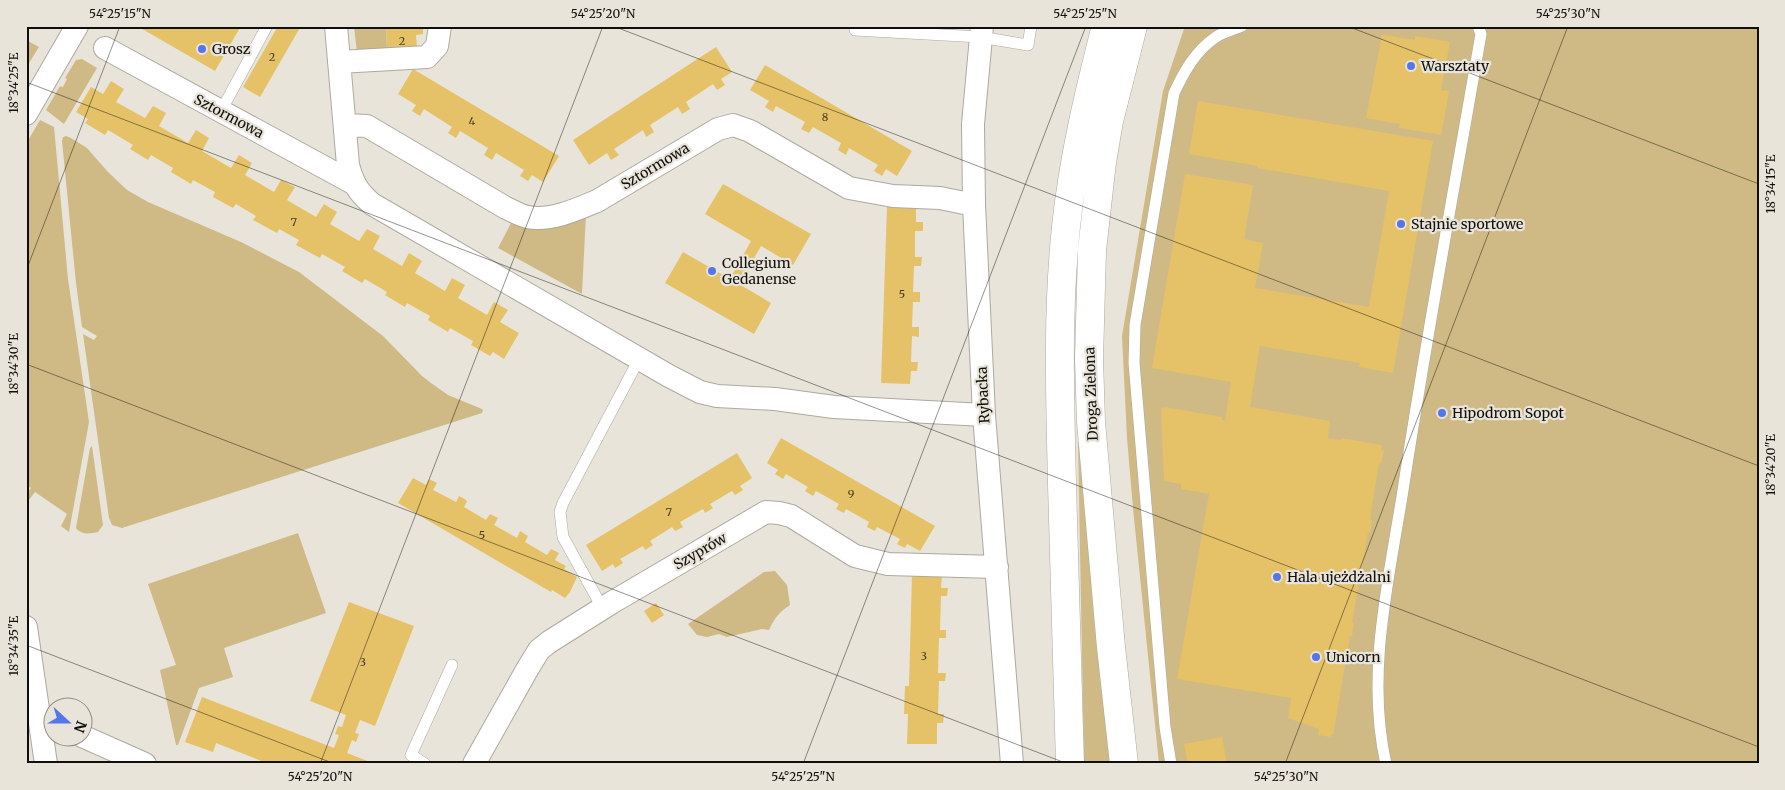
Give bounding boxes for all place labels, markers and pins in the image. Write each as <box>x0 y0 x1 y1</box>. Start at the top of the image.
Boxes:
place label: Grosz <box>212 40 251 58</box>
marker: Grosz <box>196 43 208 55</box>
place label: Warsztaty <box>1420 57 1490 75</box>
marker: Warsztaty <box>1405 60 1417 72</box>
place label: Stajnie sportowe <box>1411 215 1523 233</box>
marker: Stajnie sportowe <box>1395 218 1407 230</box>
place label: Collegium Gedanense <box>722 254 796 288</box>
marker: Collegium Gedanense <box>706 265 718 277</box>
place label: Hipodrom Sopot <box>1452 404 1564 422</box>
marker: Hipodrom Sopot <box>1436 407 1448 419</box>
place label: Hala ujeżdżalni <box>1287 568 1391 586</box>
marker: Hala ujeżdżalni <box>1271 571 1283 583</box>
place label: Unicorn <box>1326 648 1380 666</box>
marker: Unicorn <box>1310 651 1322 663</box>

